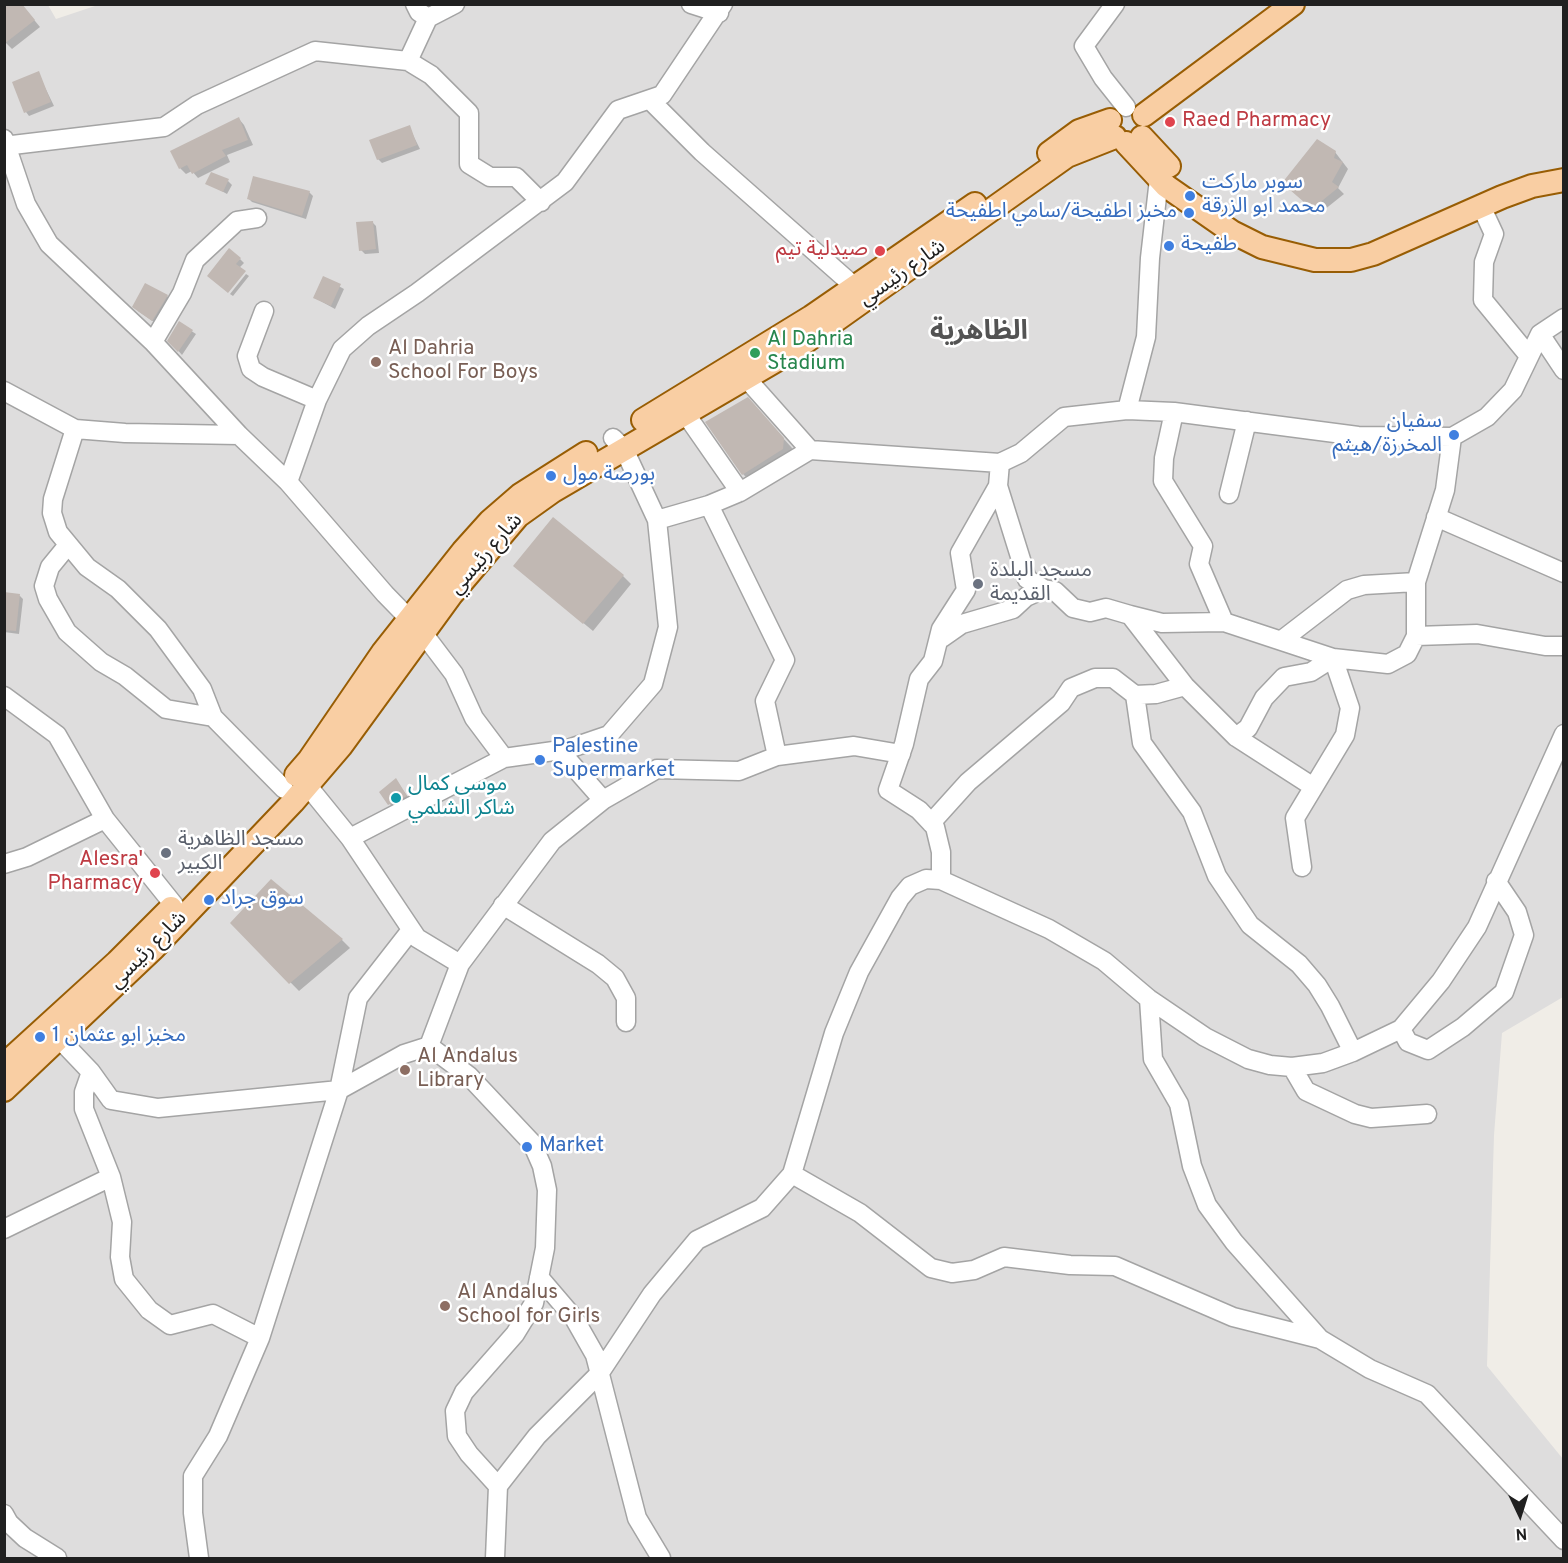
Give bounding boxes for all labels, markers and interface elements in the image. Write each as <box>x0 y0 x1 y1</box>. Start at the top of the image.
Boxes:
place label: Raed Pharmacy <box>1182 109 1331 135</box>
marker: Raed Pharmacy <box>1163 115 1177 129</box>
place label: سوبر ماركت محمد ابو الزرقة <box>1202 171 1326 221</box>
marker: سوبر ماركت محمد ابو الزرقة <box>1183 189 1197 203</box>
place label: مخبز اطفيحة/سامي اطفيحة <box>946 200 1177 226</box>
marker: مخبز اطفيحة/سامي اطفيحة <box>1182 206 1196 220</box>
place label: طفيحة <box>1181 233 1237 259</box>
street label: شارع رئيسي <box>855 235 951 313</box>
place label: صيدلية تيم <box>776 238 868 264</box>
marker: طفيحة <box>1162 239 1176 253</box>
marker: صيدلية تيم <box>873 244 887 258</box>
district label: الظاهرية <box>930 318 1028 350</box>
place label: Al Dahria Stadium <box>767 328 853 378</box>
place label: Al Dahria School For Boys <box>388 337 538 387</box>
marker: Al Dahria Stadium <box>748 346 762 360</box>
marker: Al Dahria School For Boys <box>369 355 383 369</box>
place label: سفيان المخرزة/هيثم <box>1333 410 1442 460</box>
marker: سفيان المخرزة/هيثم <box>1447 428 1461 442</box>
place label: بورصة مول <box>563 463 655 489</box>
marker: بورصة مول <box>544 469 558 483</box>
street label: شارع رئيسي <box>445 509 529 601</box>
place label: مسجد البلدة القديمة <box>990 559 1092 609</box>
marker: مسجد البلدة القديمة <box>971 577 985 591</box>
place label: Palestine Supermarket <box>552 735 675 785</box>
marker: Palestine Supermarket <box>533 753 547 767</box>
place label: موسى كمال شاكر الشلمي <box>408 773 515 823</box>
marker: موسى كمال شاكر الشلمي <box>389 791 403 805</box>
place label: مسجد الظاهرية الكبير <box>178 828 304 878</box>
marker: مسجد الظاهرية الكبير <box>159 846 173 860</box>
place label: Alesra' Pharmacy <box>47 848 143 898</box>
marker: Alesra' Pharmacy <box>148 866 162 880</box>
place label: سوق جراد <box>221 887 304 913</box>
marker: سوق جراد <box>202 893 216 907</box>
street label: شارع رئيسي <box>105 907 193 995</box>
place label: مخبز ابو عثمان 1 <box>52 1024 186 1050</box>
marker: مخبز ابو عثمان 1 <box>33 1030 47 1044</box>
place label: Al Andalus Library <box>417 1045 518 1095</box>
marker: Al Andalus Library <box>398 1063 412 1077</box>
place label: Market <box>539 1134 604 1160</box>
marker: Market <box>520 1140 534 1154</box>
place label: Al Andalus School for Girls <box>457 1281 600 1331</box>
marker: Al Andalus School for Girls <box>438 1299 452 1313</box>
north arrow <box>1490 1485 1550 1545</box>
text: N <box>1515 1523 1528 1543</box>

